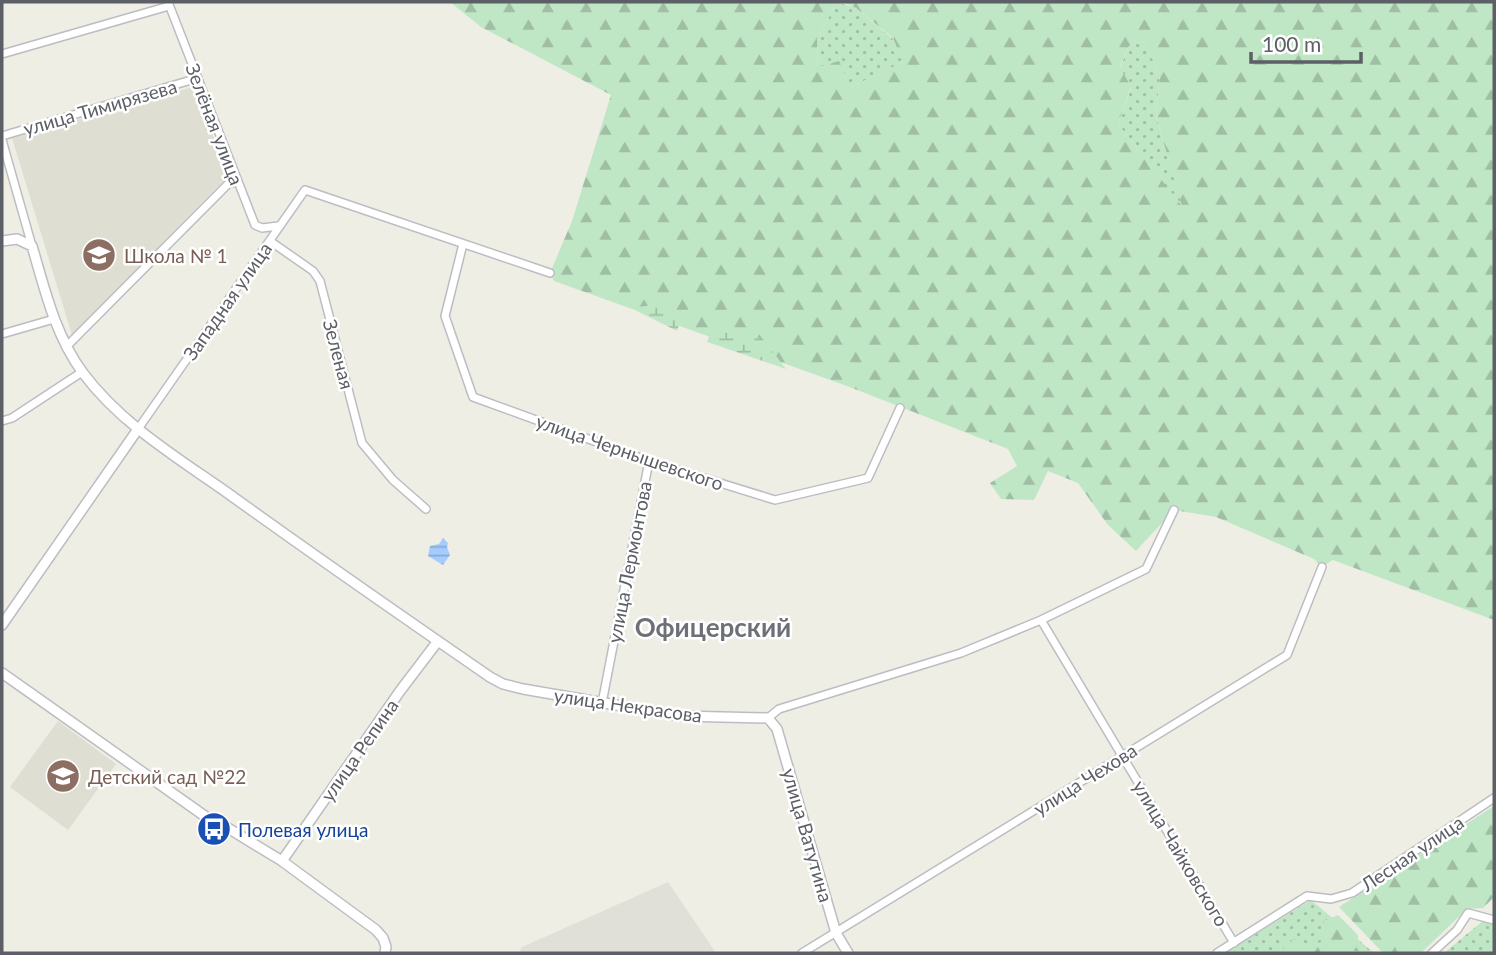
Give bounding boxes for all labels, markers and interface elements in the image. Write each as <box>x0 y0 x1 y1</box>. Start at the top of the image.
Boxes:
scale bar <box>1251 21 1361 65</box>
text: 100 m <box>1262 31 1321 56</box>
street label: Зелёная улица <box>181 60 249 188</box>
street label: улица Тимирязева <box>21 74 179 140</box>
school or university icon: Школа № 1 <box>80 236 118 274</box>
street label: Западная улица <box>178 238 276 364</box>
place label: Школа № 1 <box>124 244 228 267</box>
street label: Зеленая <box>319 316 359 392</box>
street label: улица Чернышевского <box>533 409 727 495</box>
street label: улица Лермонтова <box>602 479 656 645</box>
district label: Офицерский <box>635 611 791 643</box>
street label: улица Некрасова <box>552 683 704 727</box>
street label: улица Репина <box>315 694 403 806</box>
street label: улица Чехова <box>1029 738 1141 820</box>
school or university icon: Детский сад №22 <box>44 757 82 795</box>
place label: Детский сад №22 <box>88 765 246 788</box>
street label: улица Ватутина <box>778 765 838 905</box>
street label: улица Чайковского <box>1128 776 1234 930</box>
bus stop icon: Полевая улица <box>195 810 233 848</box>
street label: Лесная улица <box>1355 810 1468 896</box>
place label: Полевая улица <box>238 818 368 841</box>

